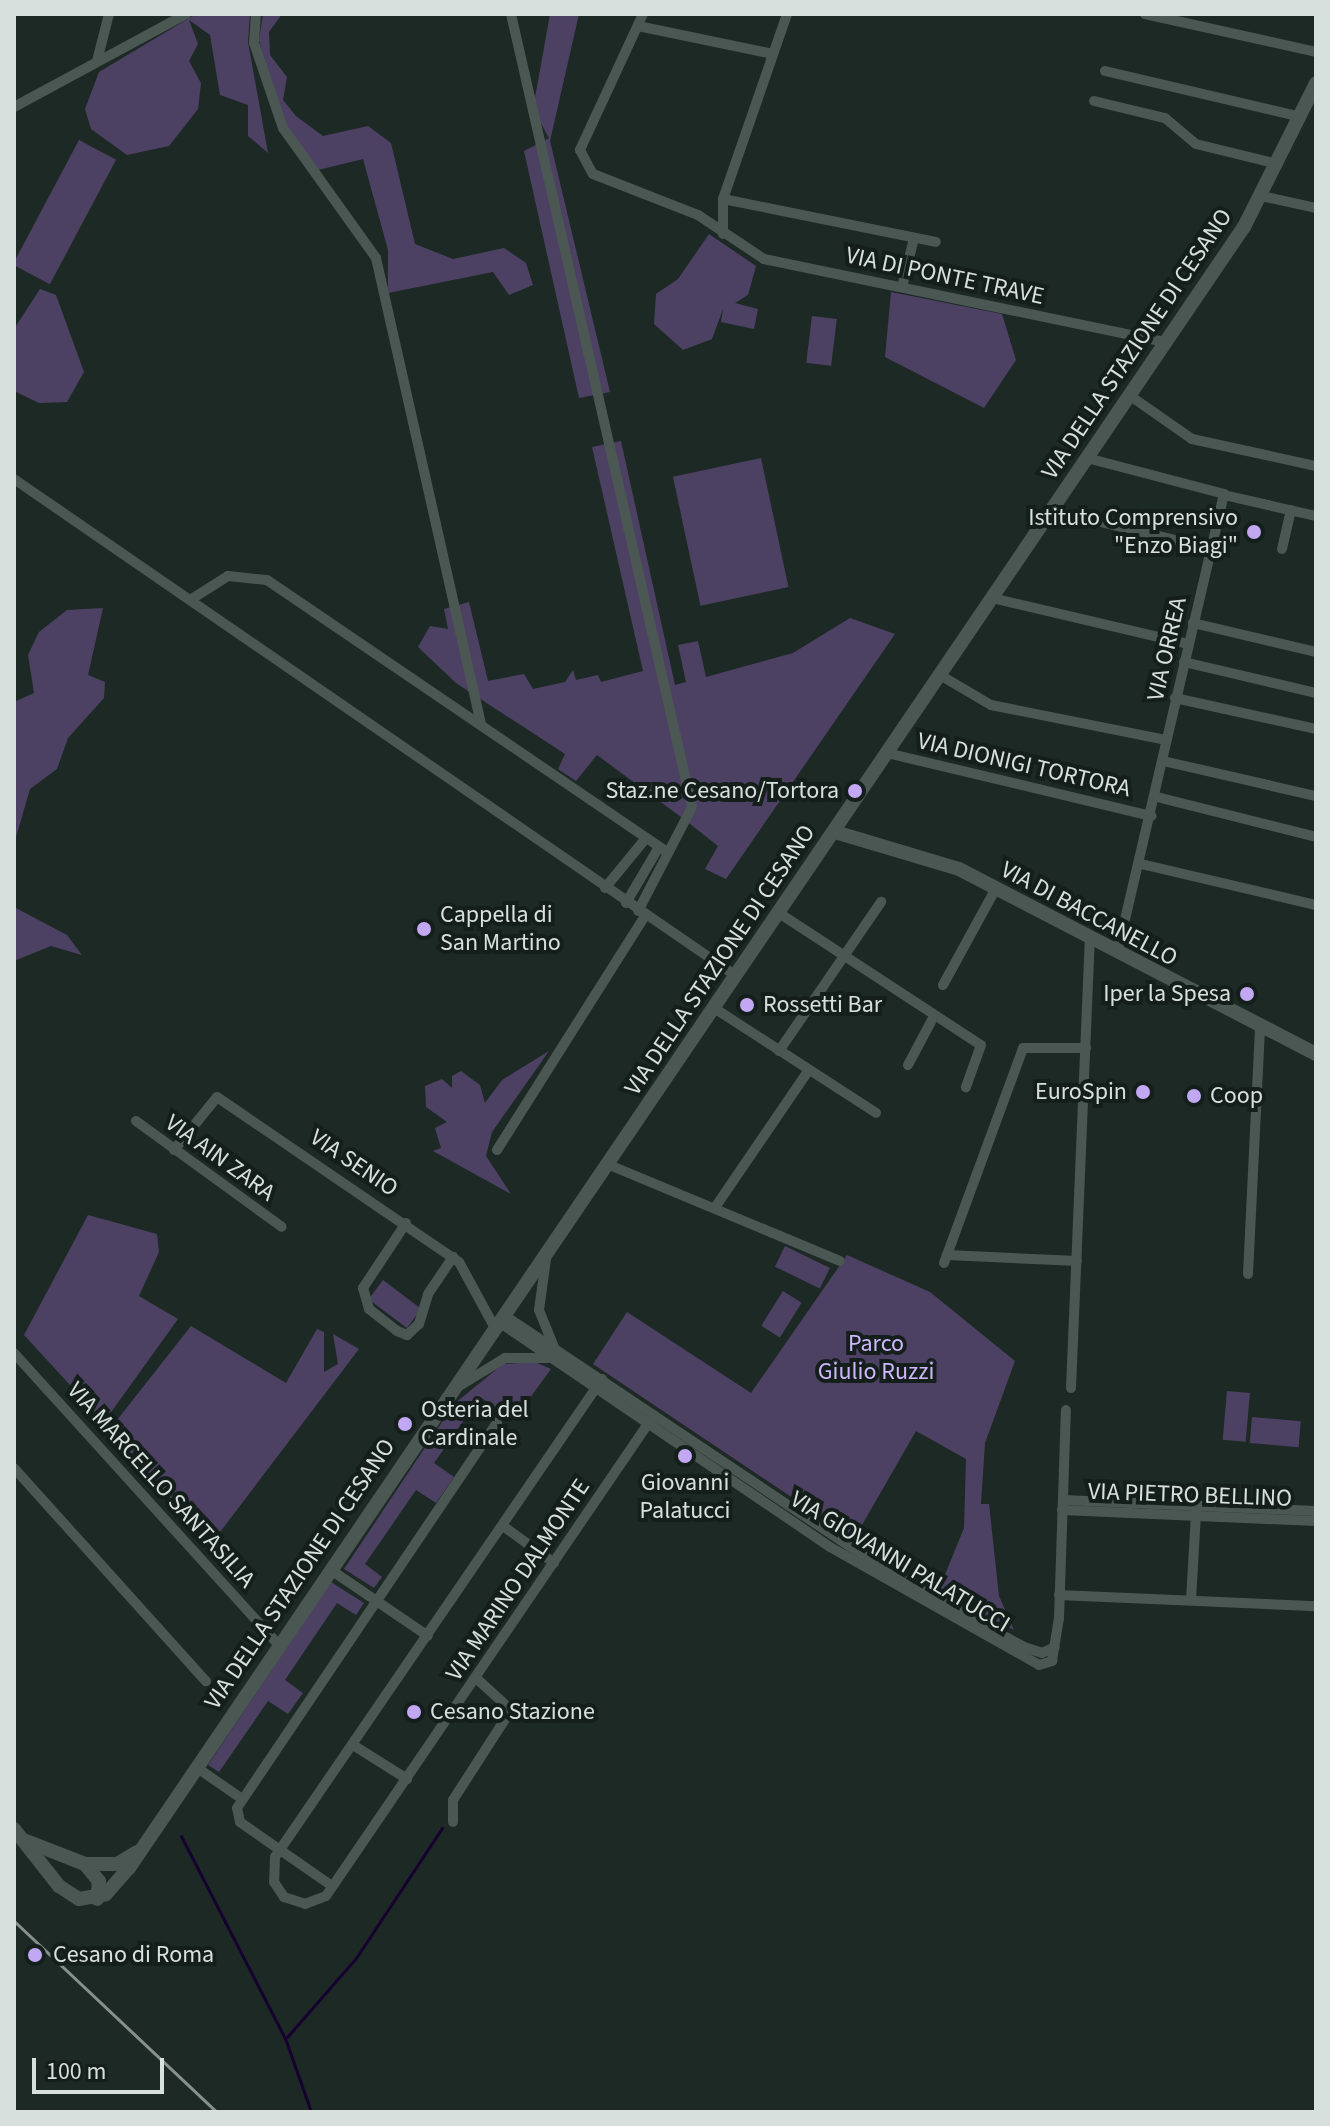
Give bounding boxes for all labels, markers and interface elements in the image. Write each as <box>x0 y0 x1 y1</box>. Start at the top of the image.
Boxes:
street label: VIA DELLA STAZIONE DI CESANO <box>1036 203 1238 485</box>
street label: VIA DI PONTE TRAVE <box>843 241 1047 311</box>
place label: Istituto Comprensivo "Enzo Biagi" <box>1028 504 1238 560</box>
marker: Istituto Comprensivo "Enzo Biagi" <box>1245 523 1263 541</box>
street label: VIA ORREA <box>1141 594 1193 704</box>
street label: VIA DIONIGI TORTORA <box>915 726 1133 804</box>
place label: Staz.ne Cesano/Tortora <box>605 777 839 805</box>
marker: Staz.ne Cesano/Tortora <box>846 782 864 800</box>
street label: VIA DELLA STAZIONE DI CESANO <box>619 819 821 1101</box>
street label: VIA DI BACCANELLO <box>996 855 1182 973</box>
place label: Cappella di San Martino <box>440 901 561 957</box>
marker: Cappella di San Martino <box>415 920 433 938</box>
place label: Iper la Spesa <box>1103 980 1231 1008</box>
marker: Iper la Spesa <box>1238 985 1256 1003</box>
place label: Rossetti Bar <box>763 991 882 1019</box>
marker: Rossetti Bar <box>738 996 756 1014</box>
place label: EuroSpin <box>1035 1078 1127 1106</box>
place label: Coop <box>1210 1082 1263 1110</box>
marker: EuroSpin <box>1134 1083 1152 1101</box>
marker: Coop <box>1185 1087 1203 1105</box>
street label: VIA AIN ZARA <box>160 1109 280 1207</box>
street label: VIA SENIO <box>305 1123 403 1203</box>
park label: Parco Giulio Ruzzi <box>818 1330 934 1386</box>
street label: VIA MARCELLO SANTASILIA <box>61 1376 261 1594</box>
place label: Osteria del Cardinale <box>421 1396 529 1452</box>
marker: Osteria del Cardinale <box>396 1415 414 1433</box>
street label: VIA DELLA STAZIONE DI CESANO <box>199 1433 401 1715</box>
marker: Giovanni Palatucci <box>676 1447 694 1465</box>
place label: Giovanni Palatucci <box>640 1469 730 1525</box>
street label: VIA MARINO DALMONTE <box>440 1474 596 1686</box>
street label: VIA PIETRO BELLINO <box>1087 1477 1293 1513</box>
street label: VIA GIOVANNI PALATUCCI <box>785 1485 1015 1639</box>
place label: Cesano Stazione <box>430 1698 595 1726</box>
marker: Cesano Stazione <box>405 1703 423 1721</box>
place label: Cesano di Roma <box>53 1941 214 1969</box>
marker: Cesano di Roma <box>24 1944 46 1966</box>
scale bar <box>36 2042 168 2092</box>
text: 100 m <box>46 2054 106 2089</box>

